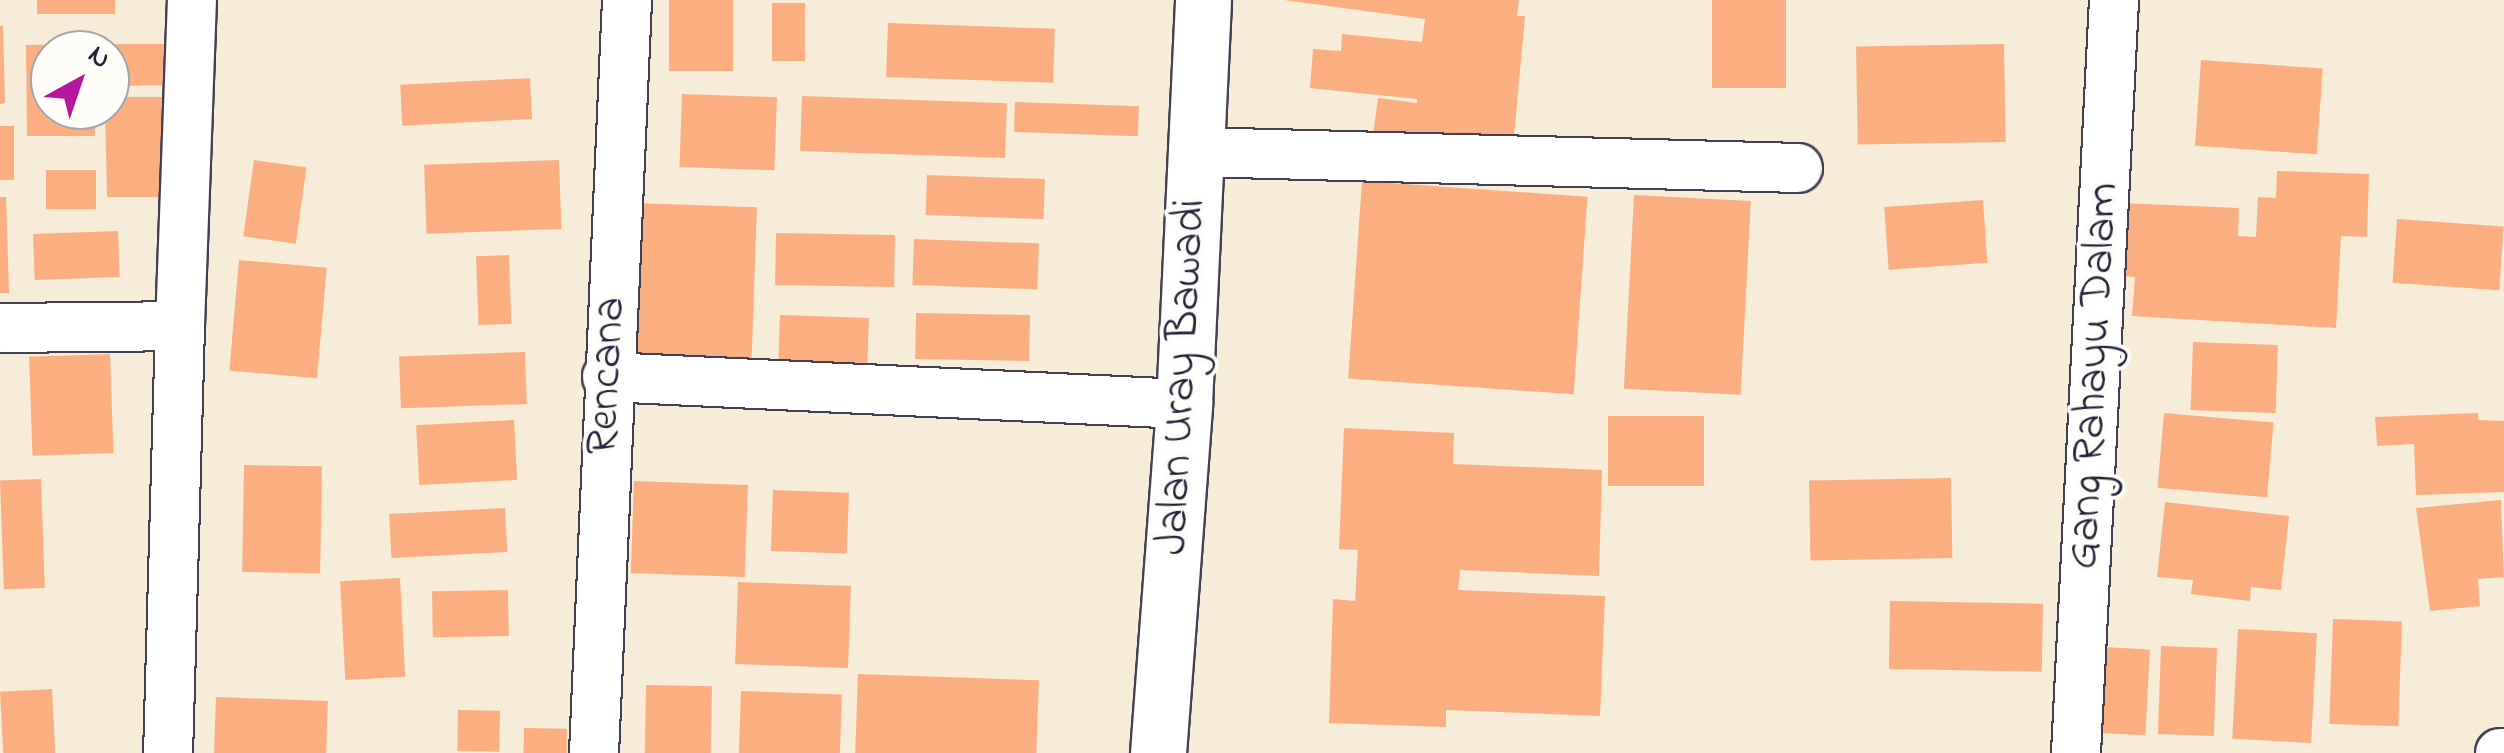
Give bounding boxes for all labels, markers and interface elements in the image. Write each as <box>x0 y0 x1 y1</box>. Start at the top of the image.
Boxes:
north arrow <box>30 30 130 130</box>
text: N <box>78 36 119 80</box>
street label: Gang Rahayu Dalam <box>2058 181 2132 571</box>
street label: Jalan Uray Bawadi <box>1147 198 1219 556</box>
street label: Rencana <box>577 296 639 456</box>

